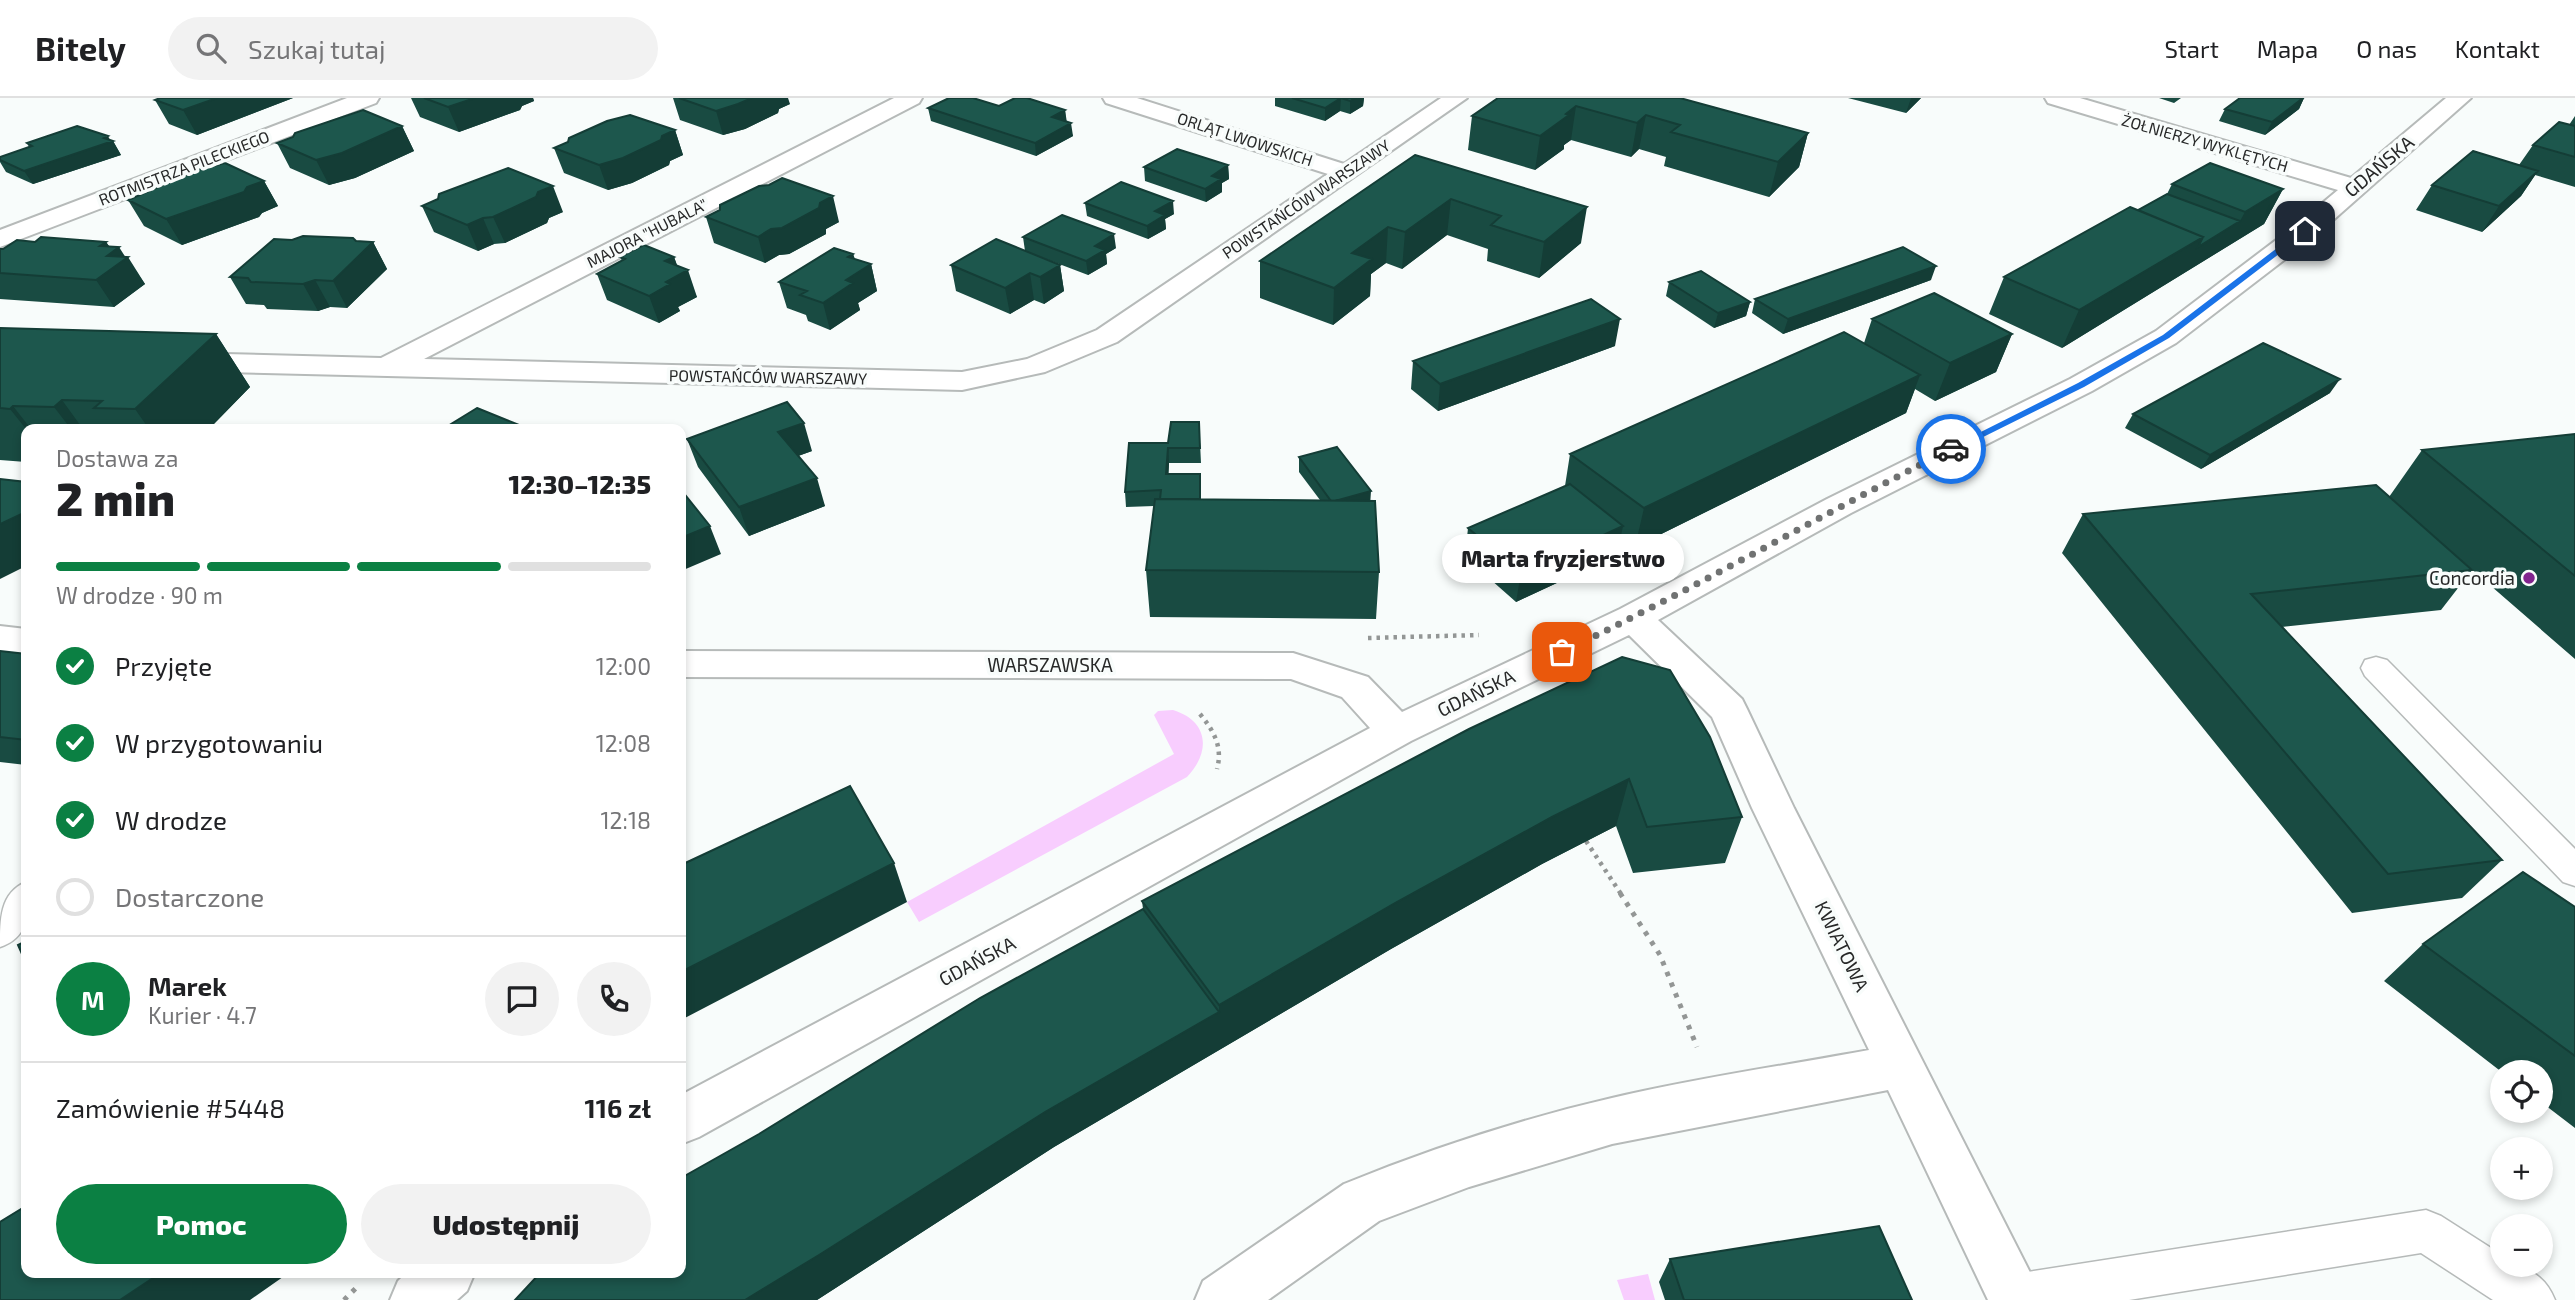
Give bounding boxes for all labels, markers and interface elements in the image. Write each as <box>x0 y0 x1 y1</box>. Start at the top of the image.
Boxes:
search box <box>168 17 658 80</box>
text: Bitely <box>35 28 126 68</box>
icon: search <box>192 29 230 67</box>
text: Szukaj tutaj <box>248 33 385 64</box>
text: Start <box>2164 34 2219 63</box>
text: Mapa <box>2257 34 2318 63</box>
text: O nas <box>2356 34 2417 63</box>
text: Kontakt <box>2455 34 2540 63</box>
street label: ORLĄT LWOWSKICH <box>1175 108 1315 169</box>
street label: ŻOŁNIERZY WYKLĘTYCH <box>2120 110 2291 175</box>
street label: ROTMISTRZA PILECKIEGO <box>96 126 272 209</box>
street label: GDAŃSKA <box>2339 130 2418 201</box>
street label: POWSTAŃCÓW WARSZAWY <box>1218 135 1393 262</box>
street label: MAJORA "HUBALA" <box>583 194 710 271</box>
pin <box>2275 201 2335 261</box>
icon: home <box>2286 212 2324 250</box>
street label: POWSTAŃCÓW WARSZAWY <box>669 365 867 388</box>
courier <box>1916 414 1986 484</box>
icon: car <box>1932 430 1970 468</box>
text: Dostawa za <box>56 444 178 472</box>
text: 12:30–12:35 <box>508 468 651 499</box>
text: 2 min <box>56 470 175 525</box>
callout: Marta fryzjerstwo <box>1441 533 1683 582</box>
text: Marta fryzjerstwo <box>1461 544 1665 572</box>
place label: Concordia <box>2429 566 2515 589</box>
marker: Concordia <box>2521 570 2537 586</box>
text: W drodze · 90 m <box>56 581 223 609</box>
pin <box>1532 622 1592 682</box>
icon: bag <box>1543 633 1581 671</box>
icon: check <box>56 647 94 685</box>
text: Przyjęte <box>115 650 212 681</box>
text: 12:00 <box>596 652 651 680</box>
street label: WARSZAWSKA <box>987 653 1113 676</box>
street label: GDAŃSKA <box>1433 664 1518 721</box>
icon: check <box>56 724 94 762</box>
text: W przygotowaniu <box>115 727 323 758</box>
text: 12:08 <box>596 729 651 757</box>
icon: check <box>56 801 94 839</box>
text: W drodze <box>115 804 227 835</box>
text: 12:18 <box>600 806 651 834</box>
text: Dostarczone <box>115 881 264 912</box>
street label: KWIATOWA <box>1811 897 1874 995</box>
street label: GDAŃSKA <box>935 931 1019 990</box>
button: chat <box>485 962 559 1036</box>
button: phone <box>577 962 651 1036</box>
text: Marek <box>148 970 227 1001</box>
text: M <box>81 984 105 1015</box>
text: Kurier · 4.7 <box>148 1001 257 1029</box>
map controls <box>2490 1060 2553 1277</box>
button: locate <box>2490 1060 2553 1123</box>
text: Zamówienie #5448 <box>56 1092 285 1123</box>
text: 116 zł <box>585 1092 651 1123</box>
button: + <box>2490 1137 2553 1200</box>
button: Pomoc <box>56 1184 347 1264</box>
button: Udostępnij <box>361 1184 651 1264</box>
button: − <box>2490 1214 2553 1277</box>

